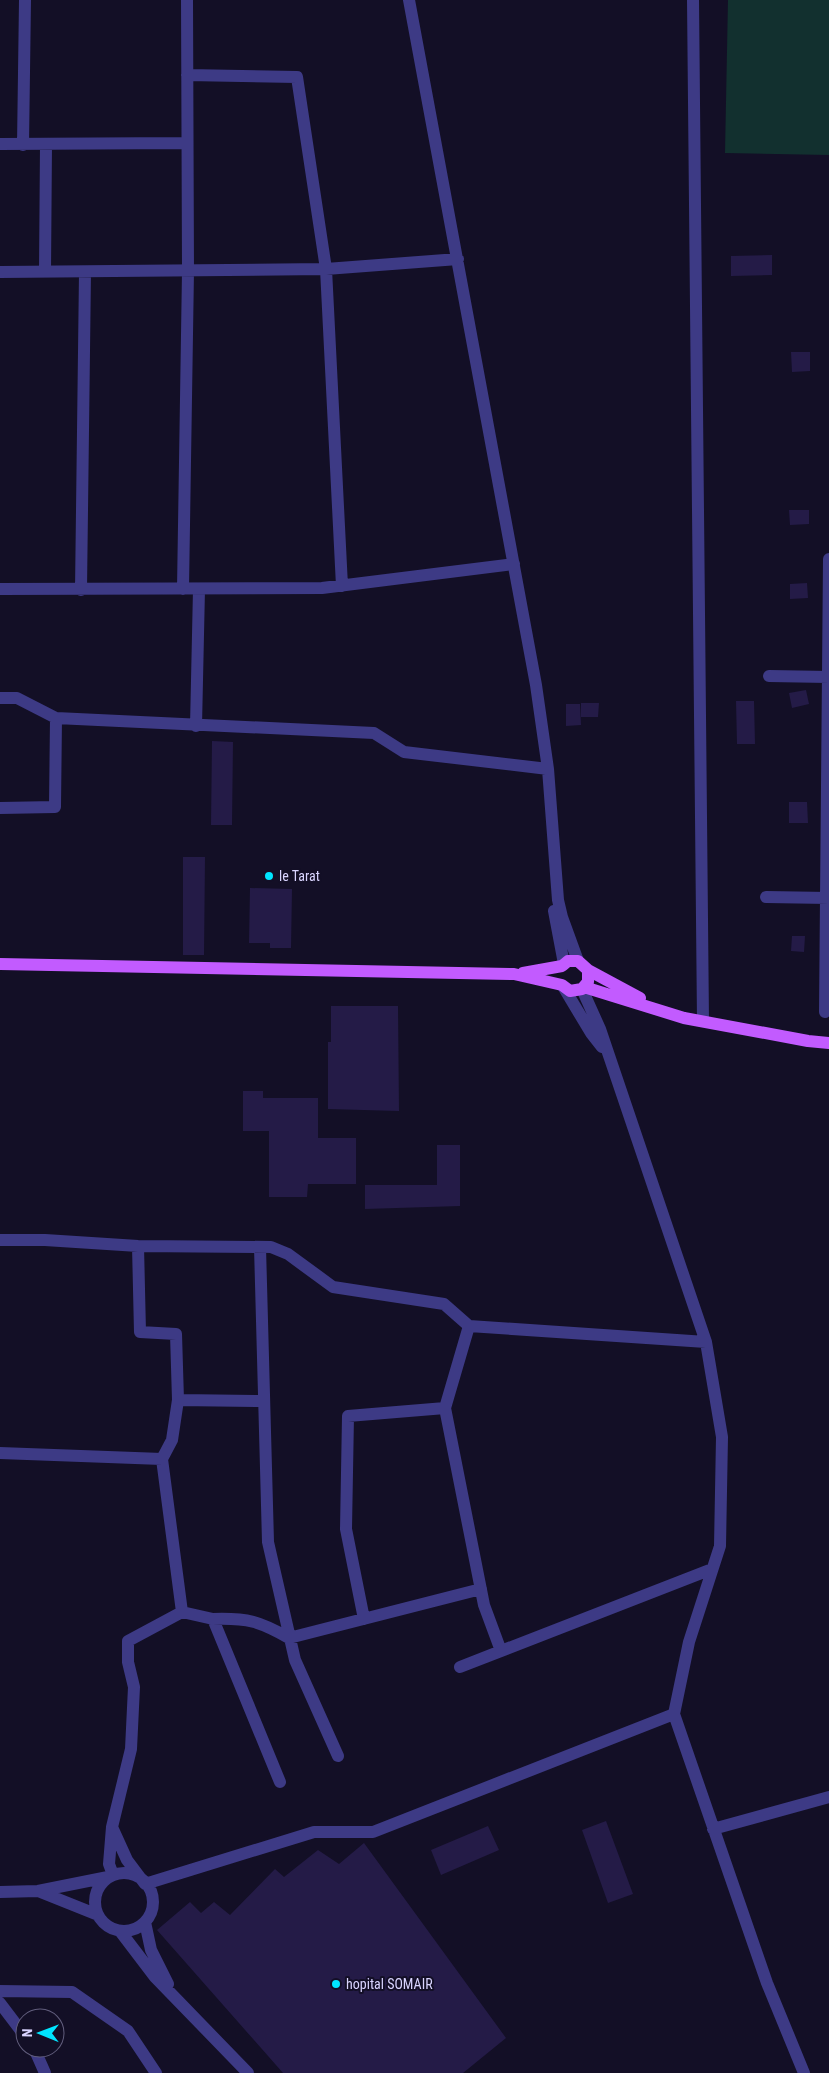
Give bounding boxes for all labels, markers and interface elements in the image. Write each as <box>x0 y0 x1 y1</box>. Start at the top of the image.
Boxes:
place label: le Tarat <box>279 868 320 884</box>
marker: le Tarat <box>263 870 275 882</box>
place label: hopital SOMAIR <box>346 1976 433 1992</box>
marker: hopital SOMAIR <box>330 1978 342 1990</box>
north arrow <box>15 2008 65 2058</box>
text: N <box>19 2028 35 2037</box>

